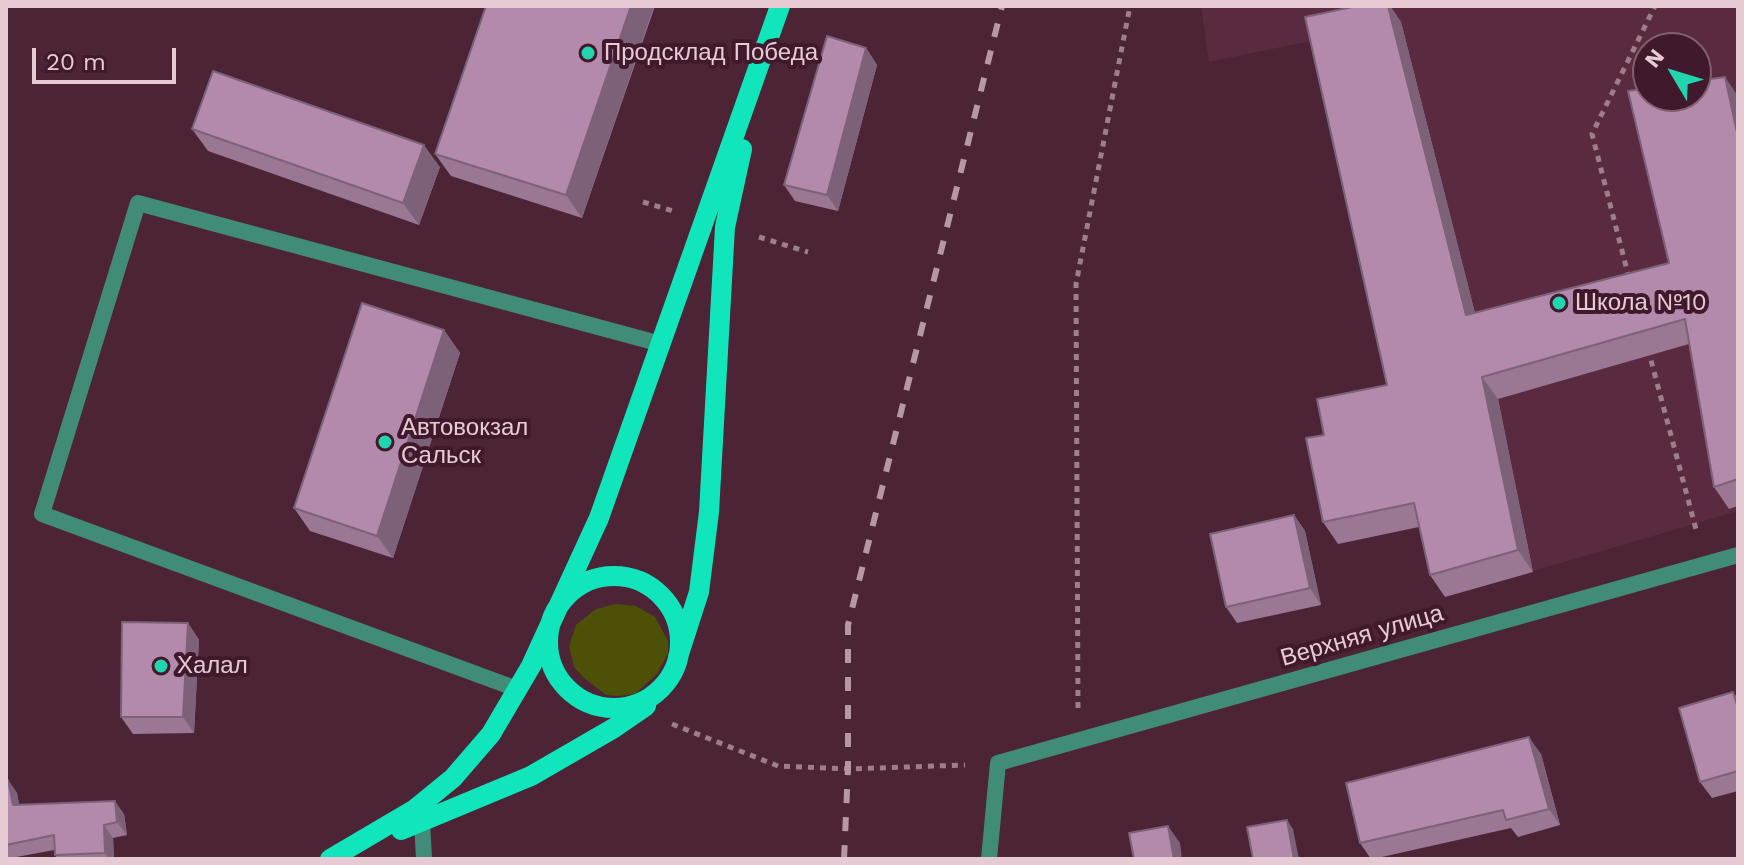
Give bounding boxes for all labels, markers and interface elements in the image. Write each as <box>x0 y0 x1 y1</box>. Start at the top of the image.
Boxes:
scale bar <box>36 32 180 82</box>
north arrow <box>1632 32 1712 112</box>
place label: Продсклад Победа <box>604 39 818 67</box>
marker: Продсклад Победа <box>579 44 597 62</box>
text: N <box>1639 44 1669 72</box>
text: 20 m <box>46 48 106 76</box>
place label: Школа №10 <box>1575 289 1707 317</box>
marker: Школа №10 <box>1550 294 1568 312</box>
place label: Автовокзал Сальск <box>401 414 528 470</box>
marker: Автовокзал Сальск <box>376 433 394 451</box>
street label: Верхняя улица <box>1277 599 1447 673</box>
place label: Халал <box>177 652 248 680</box>
marker: Халал <box>152 657 170 675</box>

